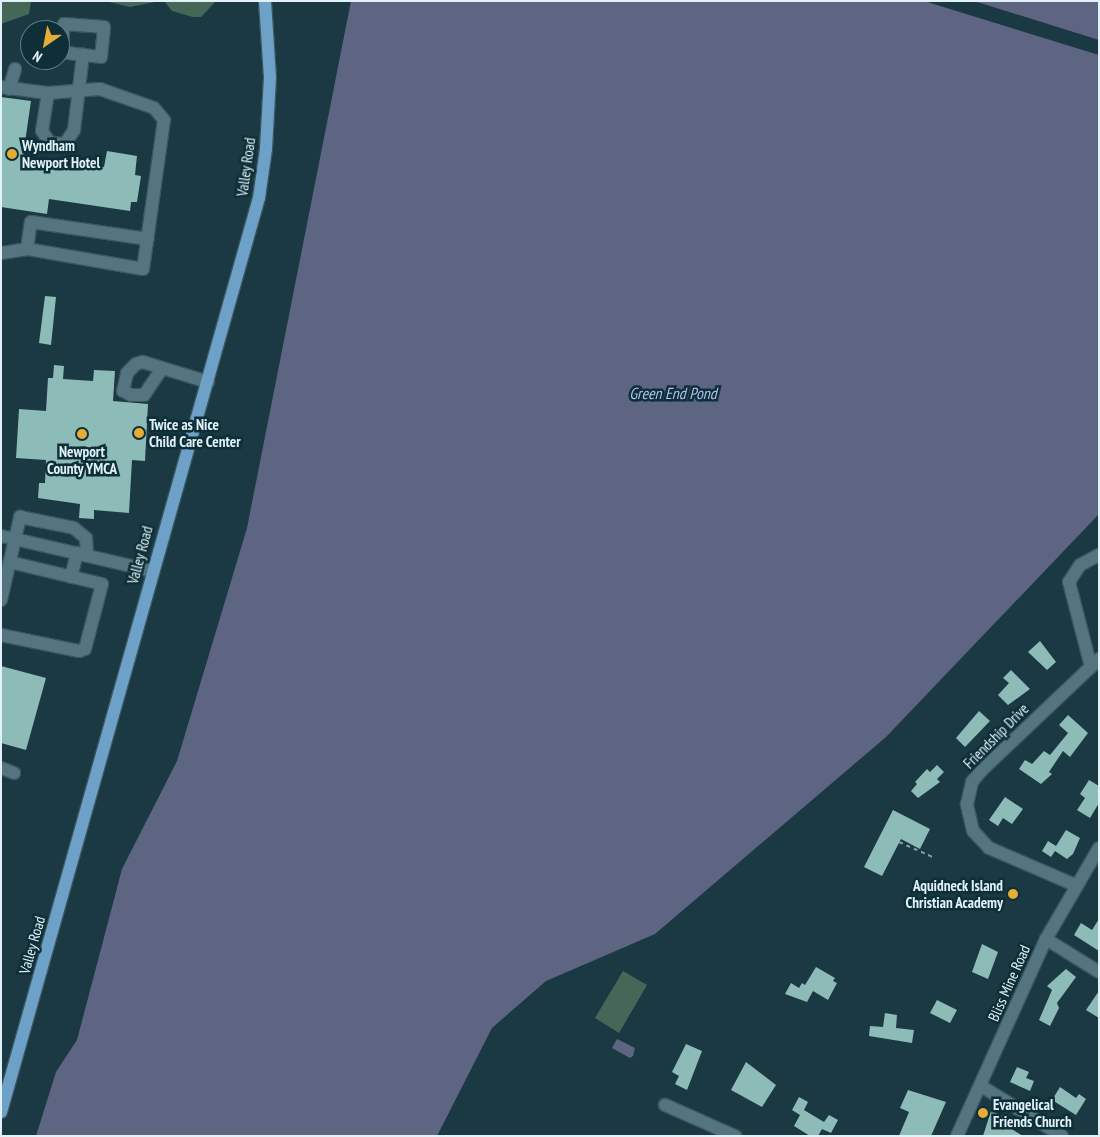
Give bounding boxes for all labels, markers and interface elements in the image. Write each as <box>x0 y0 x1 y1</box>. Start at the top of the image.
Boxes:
north arrow <box>20 20 70 70</box>
text: N <box>29 47 45 66</box>
place label: Wyndham Newport Hotel <box>22 136 100 171</box>
street label: Valley Road <box>233 136 259 198</box>
marker: Wyndham Newport Hotel <box>6 148 18 160</box>
water label: Green End Pond <box>629 383 717 403</box>
place label: Twice as Nice Child Care Center <box>149 415 241 450</box>
marker: Twice as Nice Child Care Center <box>133 427 145 439</box>
marker: Newport County YMCA <box>76 428 88 440</box>
place label: Newport County YMCA <box>47 442 117 477</box>
street label: Valley Road <box>124 524 156 586</box>
street label: Friendship Drive <box>960 700 1032 772</box>
place label: Aquidneck Island Christian Academy <box>905 876 1003 911</box>
marker: Aquidneck Island Christian Academy <box>1007 888 1019 900</box>
street label: Valley Road <box>15 914 49 976</box>
street label: Bliss Mine Road <box>984 942 1034 1024</box>
place label: Evangelical Friends Church <box>993 1095 1072 1130</box>
marker: Evangelical Friends Church <box>977 1107 989 1119</box>

